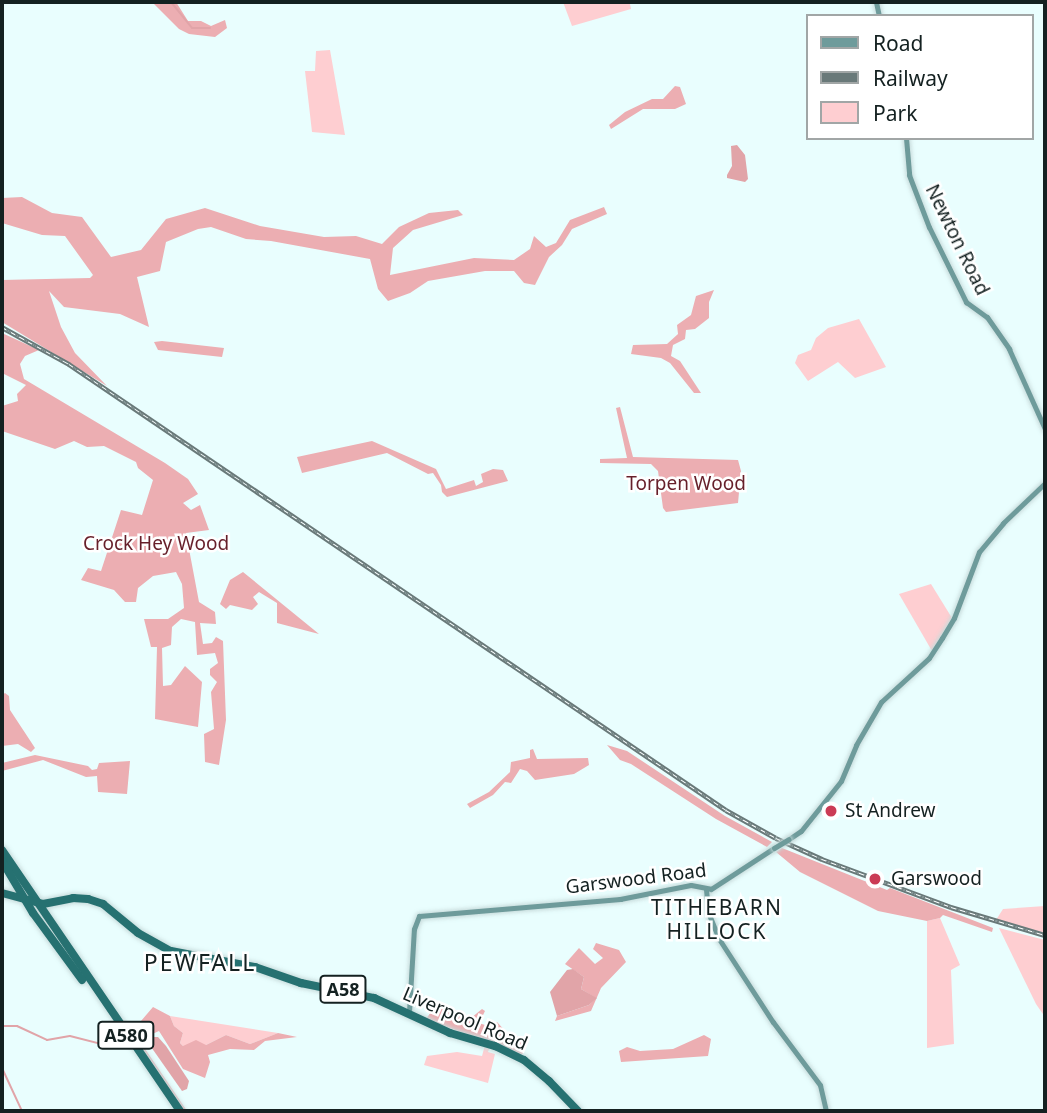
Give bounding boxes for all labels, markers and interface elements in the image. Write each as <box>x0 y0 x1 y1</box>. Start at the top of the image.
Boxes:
legend <box>806 14 1033 140</box>
text: Road <box>873 29 923 57</box>
text: Railway <box>873 64 948 92</box>
text: Park <box>873 99 917 127</box>
street label: Newton Road <box>920 181 994 299</box>
park label: Torpen Wood <box>626 473 746 495</box>
park label: Crock Hey Wood <box>83 533 229 555</box>
place label: St Andrew <box>845 800 936 822</box>
marker: St Andrew <box>823 803 839 819</box>
street label: Garswood Road <box>564 859 708 899</box>
place label: Garswood <box>891 868 982 890</box>
marker: Garswood <box>865 869 885 889</box>
district label: TITHEBARN HILLOCK <box>652 894 782 944</box>
district label: PEWFALL <box>145 948 255 976</box>
road number: A58 <box>318 974 368 1004</box>
street label: Liverpool Road <box>399 982 531 1056</box>
road number: A580 <box>96 1020 156 1050</box>

